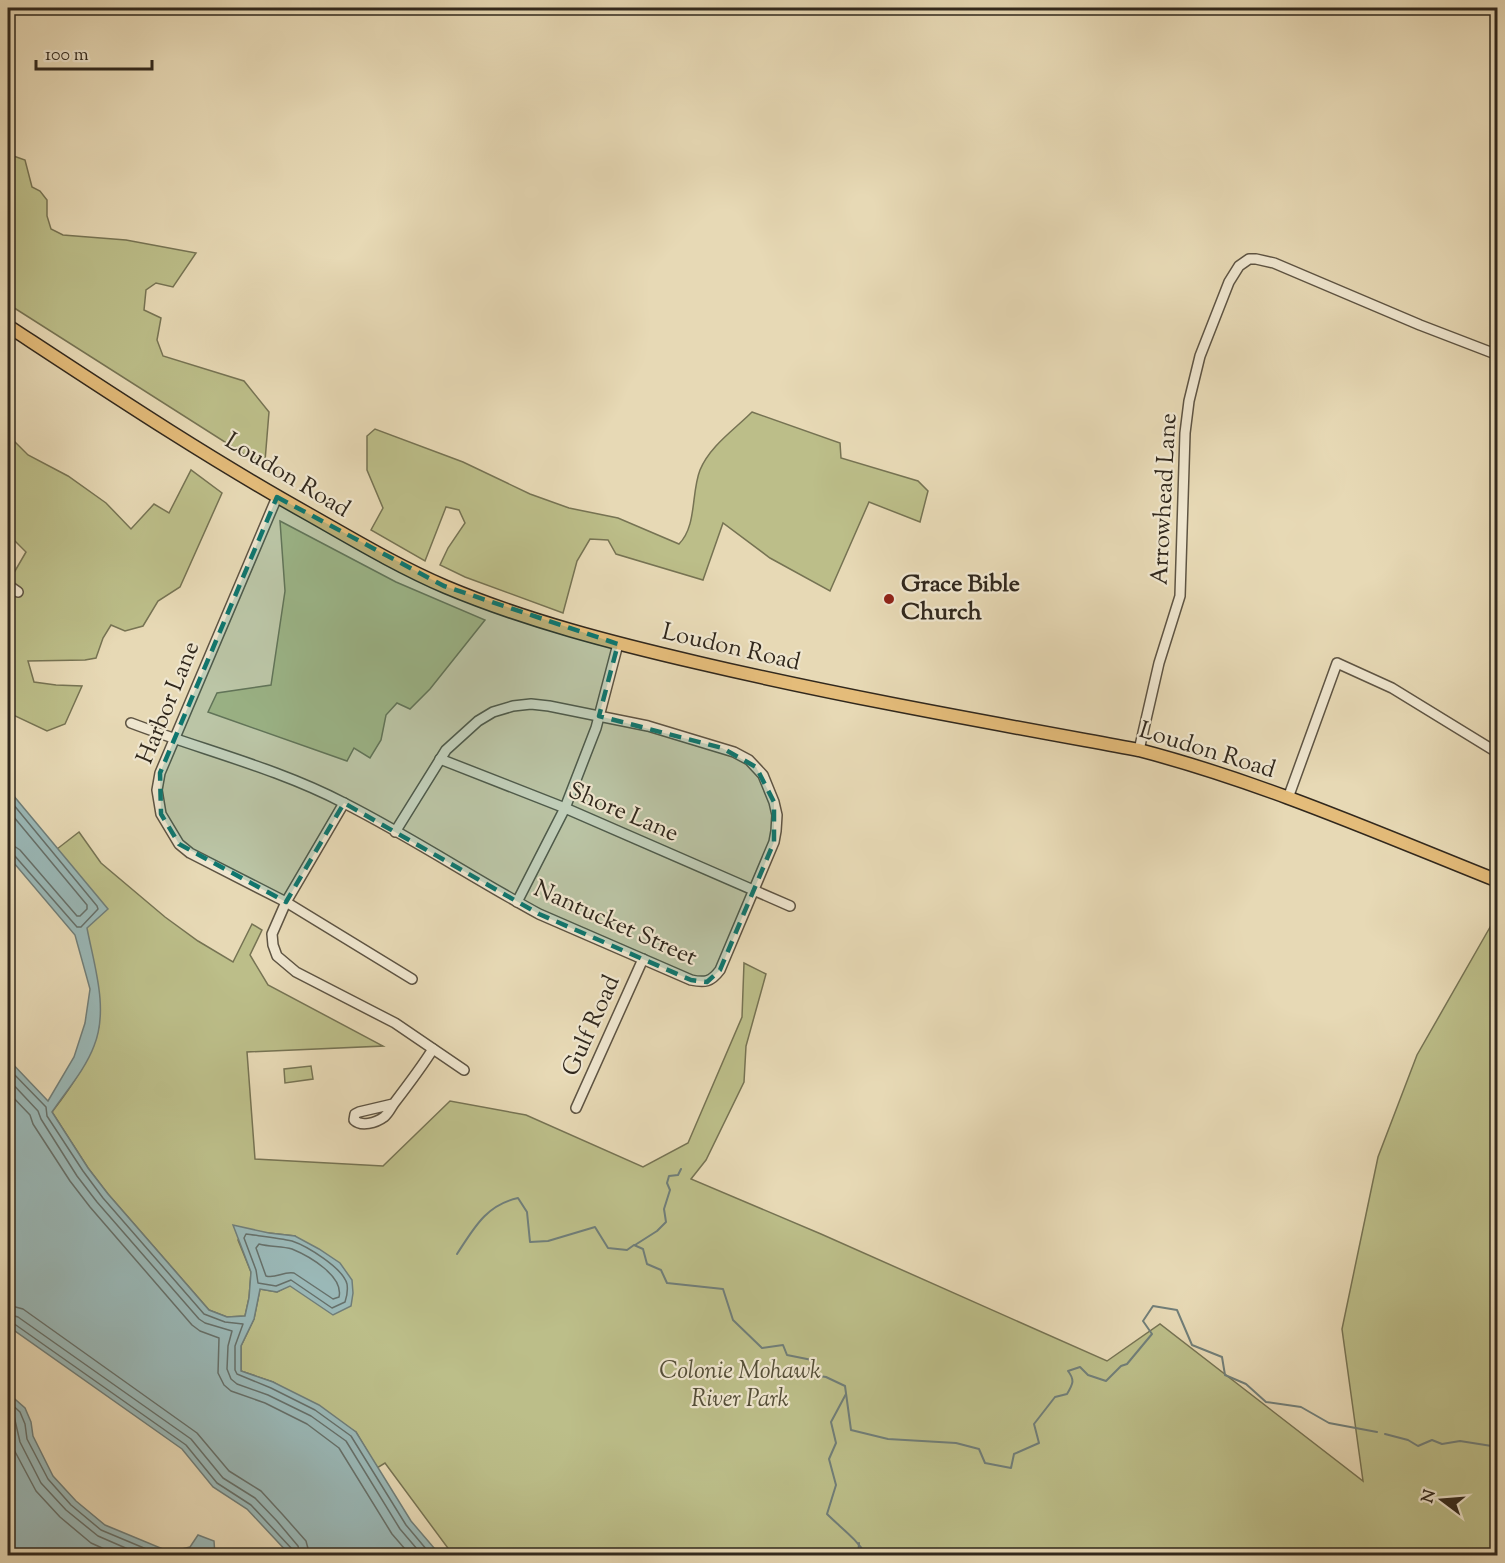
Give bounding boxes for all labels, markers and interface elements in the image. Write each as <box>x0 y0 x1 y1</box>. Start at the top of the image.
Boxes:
scale bar <box>36 33 152 71</box>
text: 100 m <box>45 43 89 69</box>
street label: Arrowhead Lane <box>1144 412 1186 586</box>
street label: Loudon Road <box>218 425 357 527</box>
place label: Grace Bible Church <box>901 568 1020 630</box>
marker: Grace Bible Church <box>882 592 896 606</box>
street label: Loudon Road <box>658 616 804 681</box>
street label: Harbor Lane <box>129 637 209 769</box>
street label: Loudon Road <box>1135 714 1280 788</box>
street label: Shore Lane <box>562 774 684 852</box>
street label: Nantucket Street <box>528 873 702 975</box>
street label: Gulf Road <box>555 970 630 1082</box>
park label: Colonie Mohawk River Park <box>659 1355 821 1417</box>
north arrow <box>1412 1470 1472 1530</box>
text: N <box>1417 1487 1443 1506</box>

